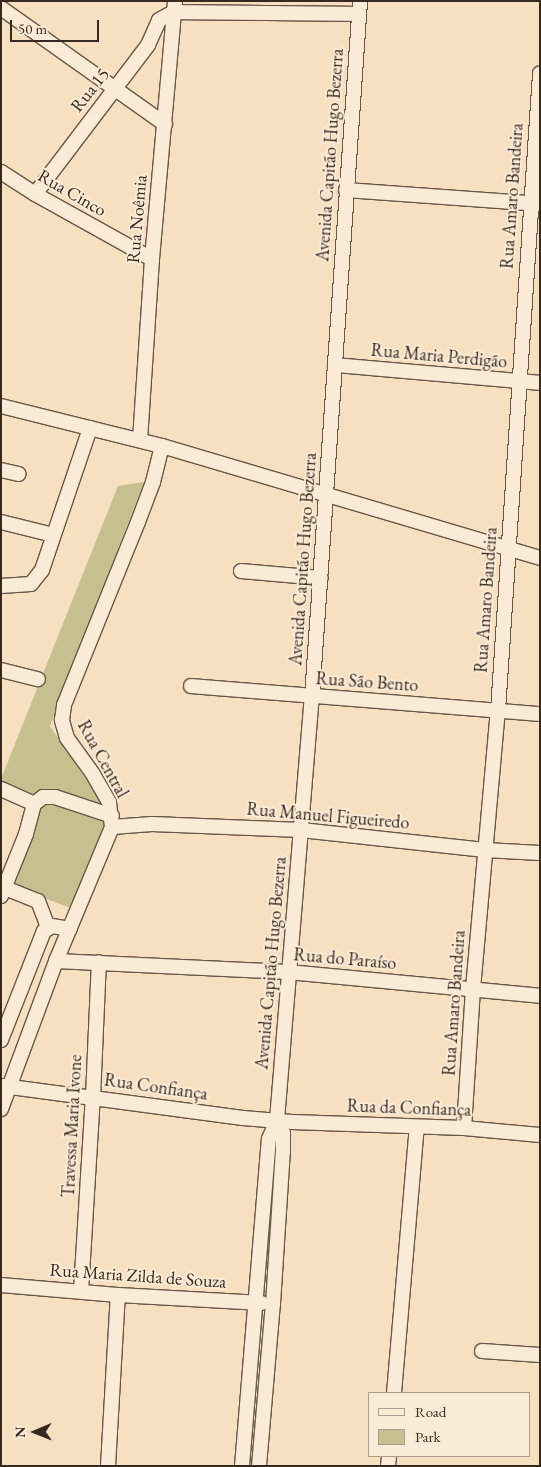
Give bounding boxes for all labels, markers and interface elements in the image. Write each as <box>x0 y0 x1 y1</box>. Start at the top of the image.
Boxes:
scale bar <box>12 10 101 42</box>
text: 50 m <box>18 19 47 38</box>
street label: Avenida Capitão Hugo Bezerra <box>312 48 348 262</box>
street label: Rua 15 <box>66 64 114 116</box>
street label: Rua Amaro Bandeira <box>496 122 528 270</box>
street label: Rua Cinco <box>34 165 110 221</box>
street label: Rua Noêmia <box>122 174 152 264</box>
street label: Rua Maria Perdigão <box>370 339 508 373</box>
street label: Avenida Capitão Hugo Bezerra <box>285 452 321 666</box>
street label: Rua Amaro Bandeira <box>470 526 502 674</box>
street label: Rua São Bento <box>315 668 419 696</box>
street label: Rua Central <box>73 716 133 802</box>
street label: Rua Manuel Figueiredo <box>246 798 410 834</box>
street label: Avenida Capitão Hugo Bezerra <box>251 856 291 1070</box>
street label: Rua Amaro Bandeira <box>438 929 470 1077</box>
street label: Rua do Paraíso <box>293 944 397 974</box>
street label: Travessa Maria Ivone <box>57 1054 87 1198</box>
street label: Rua Confiança <box>103 1069 209 1105</box>
street label: Rua da Confiança <box>346 1095 472 1121</box>
street label: Rua Maria Zilda de Souza <box>49 1259 227 1293</box>
legend <box>368 1392 531 1457</box>
text: Road <box>415 1402 446 1421</box>
north arrow <box>10 1407 60 1457</box>
text: N <box>11 1426 29 1438</box>
text: Park <box>415 1427 441 1446</box>

